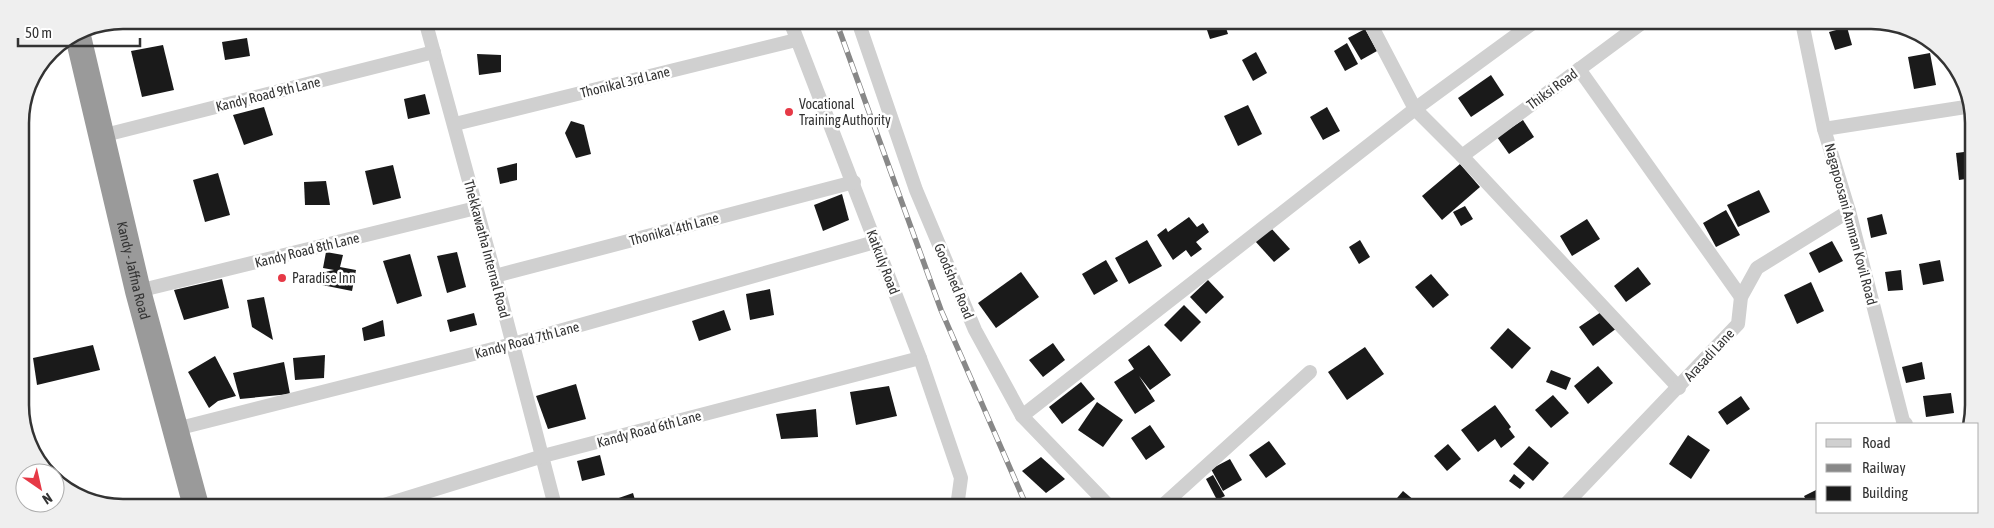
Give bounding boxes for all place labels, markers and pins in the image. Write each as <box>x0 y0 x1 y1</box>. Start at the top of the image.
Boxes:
place label: Vocational Training Authority <box>799 96 891 128</box>
marker: Vocational Training Authority <box>783 106 795 118</box>
place label: Paradise Inn <box>292 270 356 286</box>
marker: Paradise Inn <box>276 272 288 284</box>

